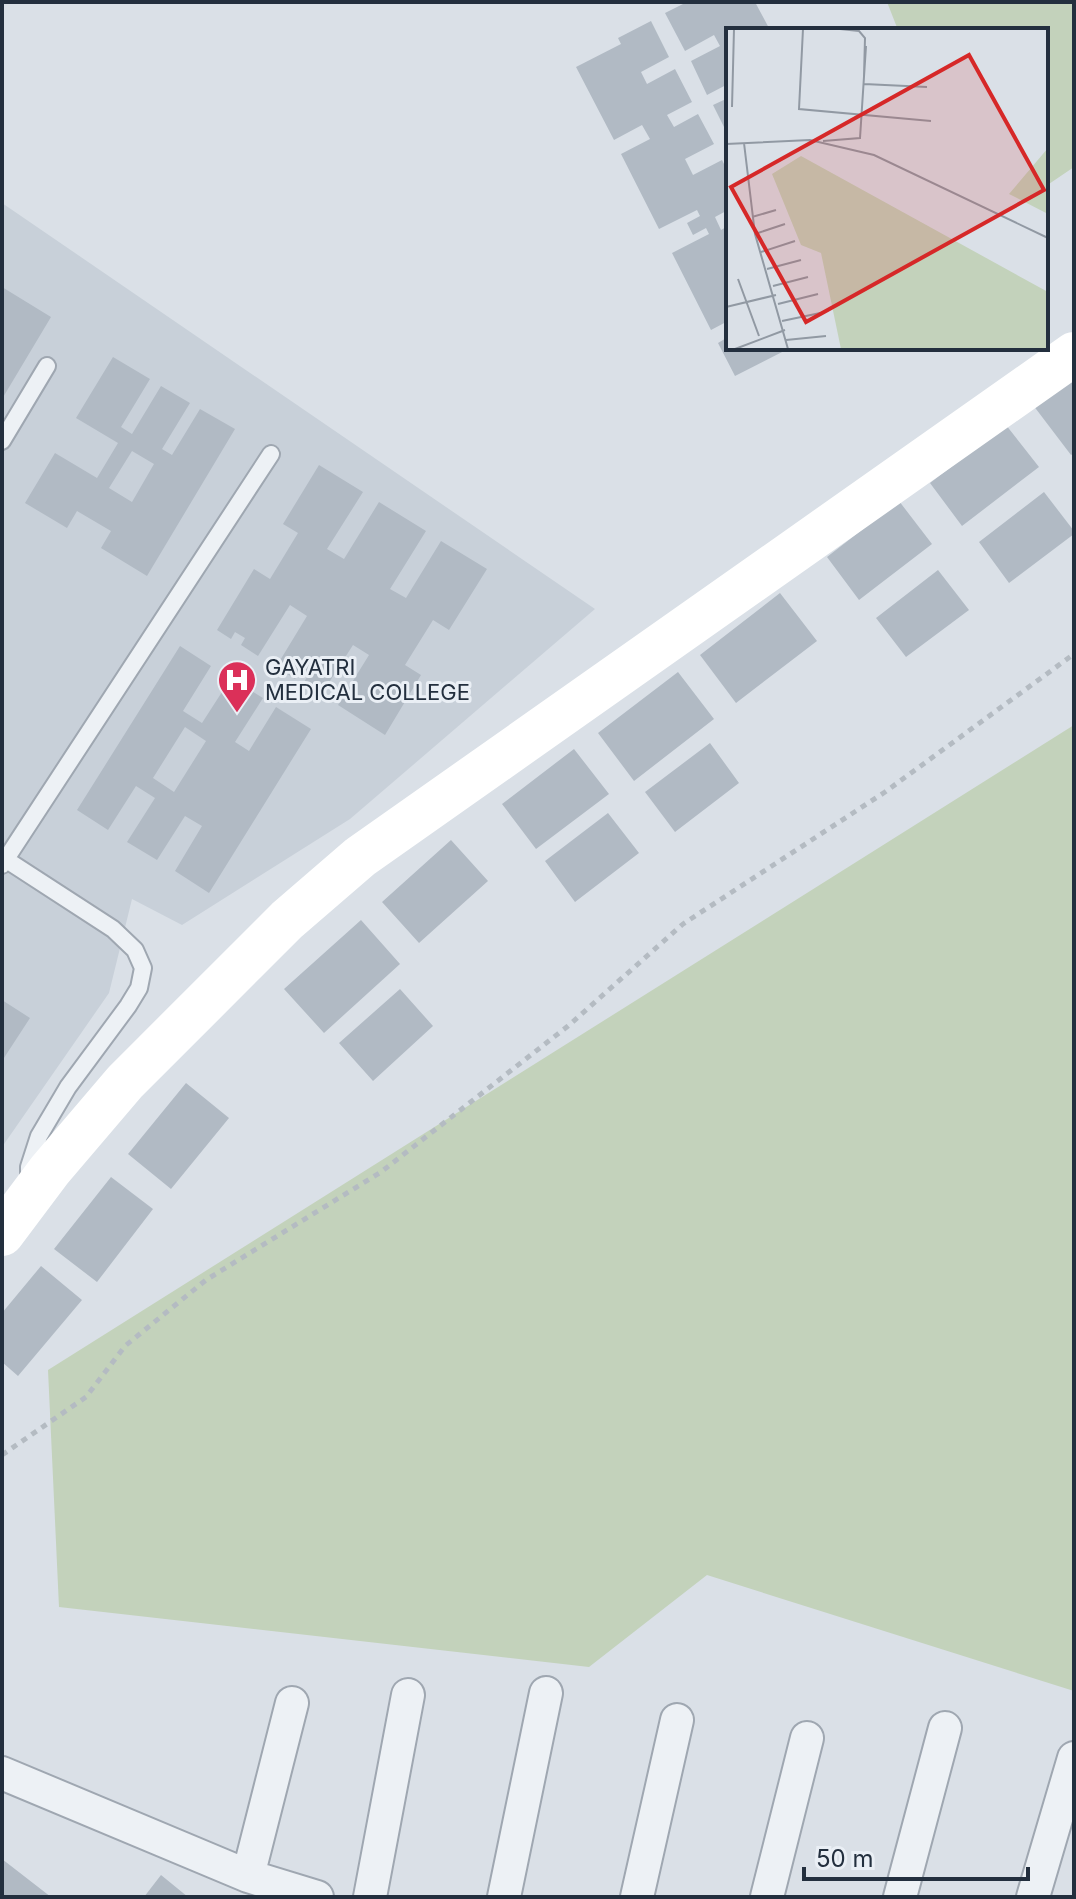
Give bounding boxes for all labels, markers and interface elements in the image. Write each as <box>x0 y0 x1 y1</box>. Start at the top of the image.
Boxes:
inset map <box>726 28 1048 350</box>
place label: GAYATRI MEDICAL COLLEGE <box>265 654 470 705</box>
hospital icon: GAYATRI MEDICAL COLLEGE <box>216 659 258 714</box>
scale bar <box>804 1831 1028 1881</box>
text: 50 m <box>816 1844 874 1873</box>

